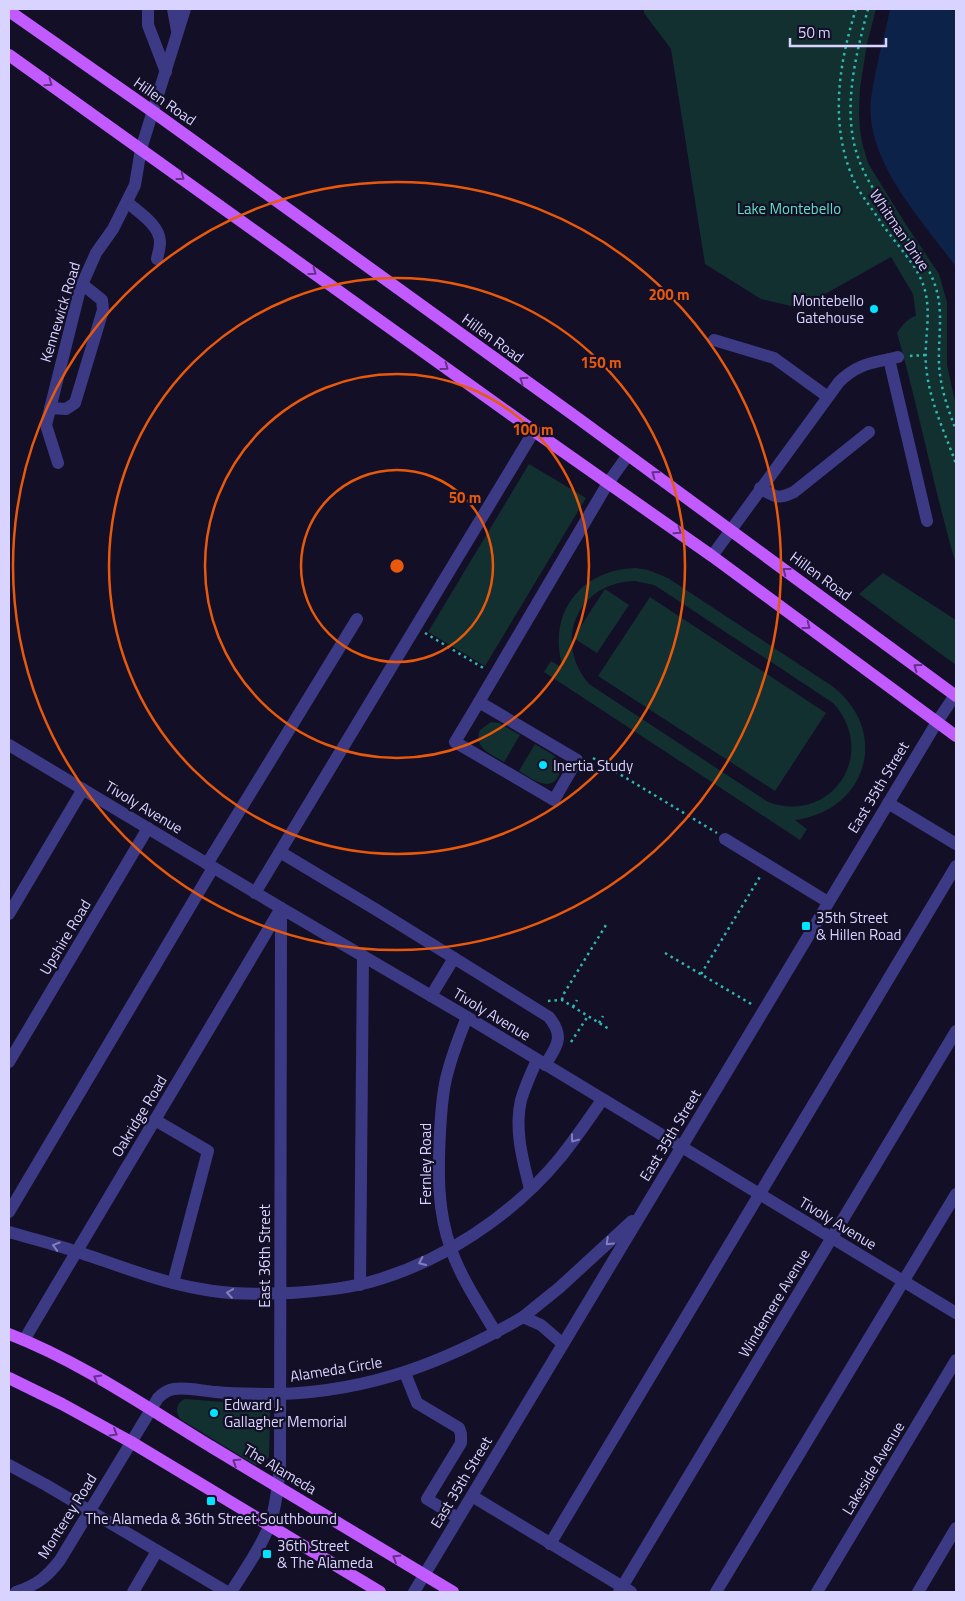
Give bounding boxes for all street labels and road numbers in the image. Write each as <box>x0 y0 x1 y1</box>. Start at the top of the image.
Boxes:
street label: Hillen Road <box>129 71 201 131</box>
street label: Whitman Drive <box>864 185 936 275</box>
street label: Kennewick Road <box>34 259 86 365</box>
street label: Hillen Road <box>457 308 529 368</box>
street label: Hillen Road <box>785 546 857 606</box>
street label: East 35th Street <box>842 736 915 837</box>
street label: Tivoly Avenue <box>101 775 187 839</box>
street label: Upshire Road <box>33 895 97 979</box>
street label: Tivoly Avenue <box>449 982 535 1046</box>
street label: Oakridge Road <box>105 1071 173 1161</box>
street label: East 35th Street <box>634 1084 707 1185</box>
street label: Fernley Road <box>414 1123 437 1205</box>
street label: Tivoly Avenue <box>795 1191 881 1255</box>
street label: East 36th Street <box>253 1204 276 1308</box>
street label: Windemere Avenue <box>732 1244 816 1362</box>
street label: Alameda Circle <box>288 1350 384 1388</box>
street label: Lakeside Avenue <box>836 1417 910 1519</box>
street label: East 35th Street <box>425 1431 498 1532</box>
street label: The Alameda <box>239 1438 322 1500</box>
street label: Monterey Road <box>32 1469 102 1563</box>

